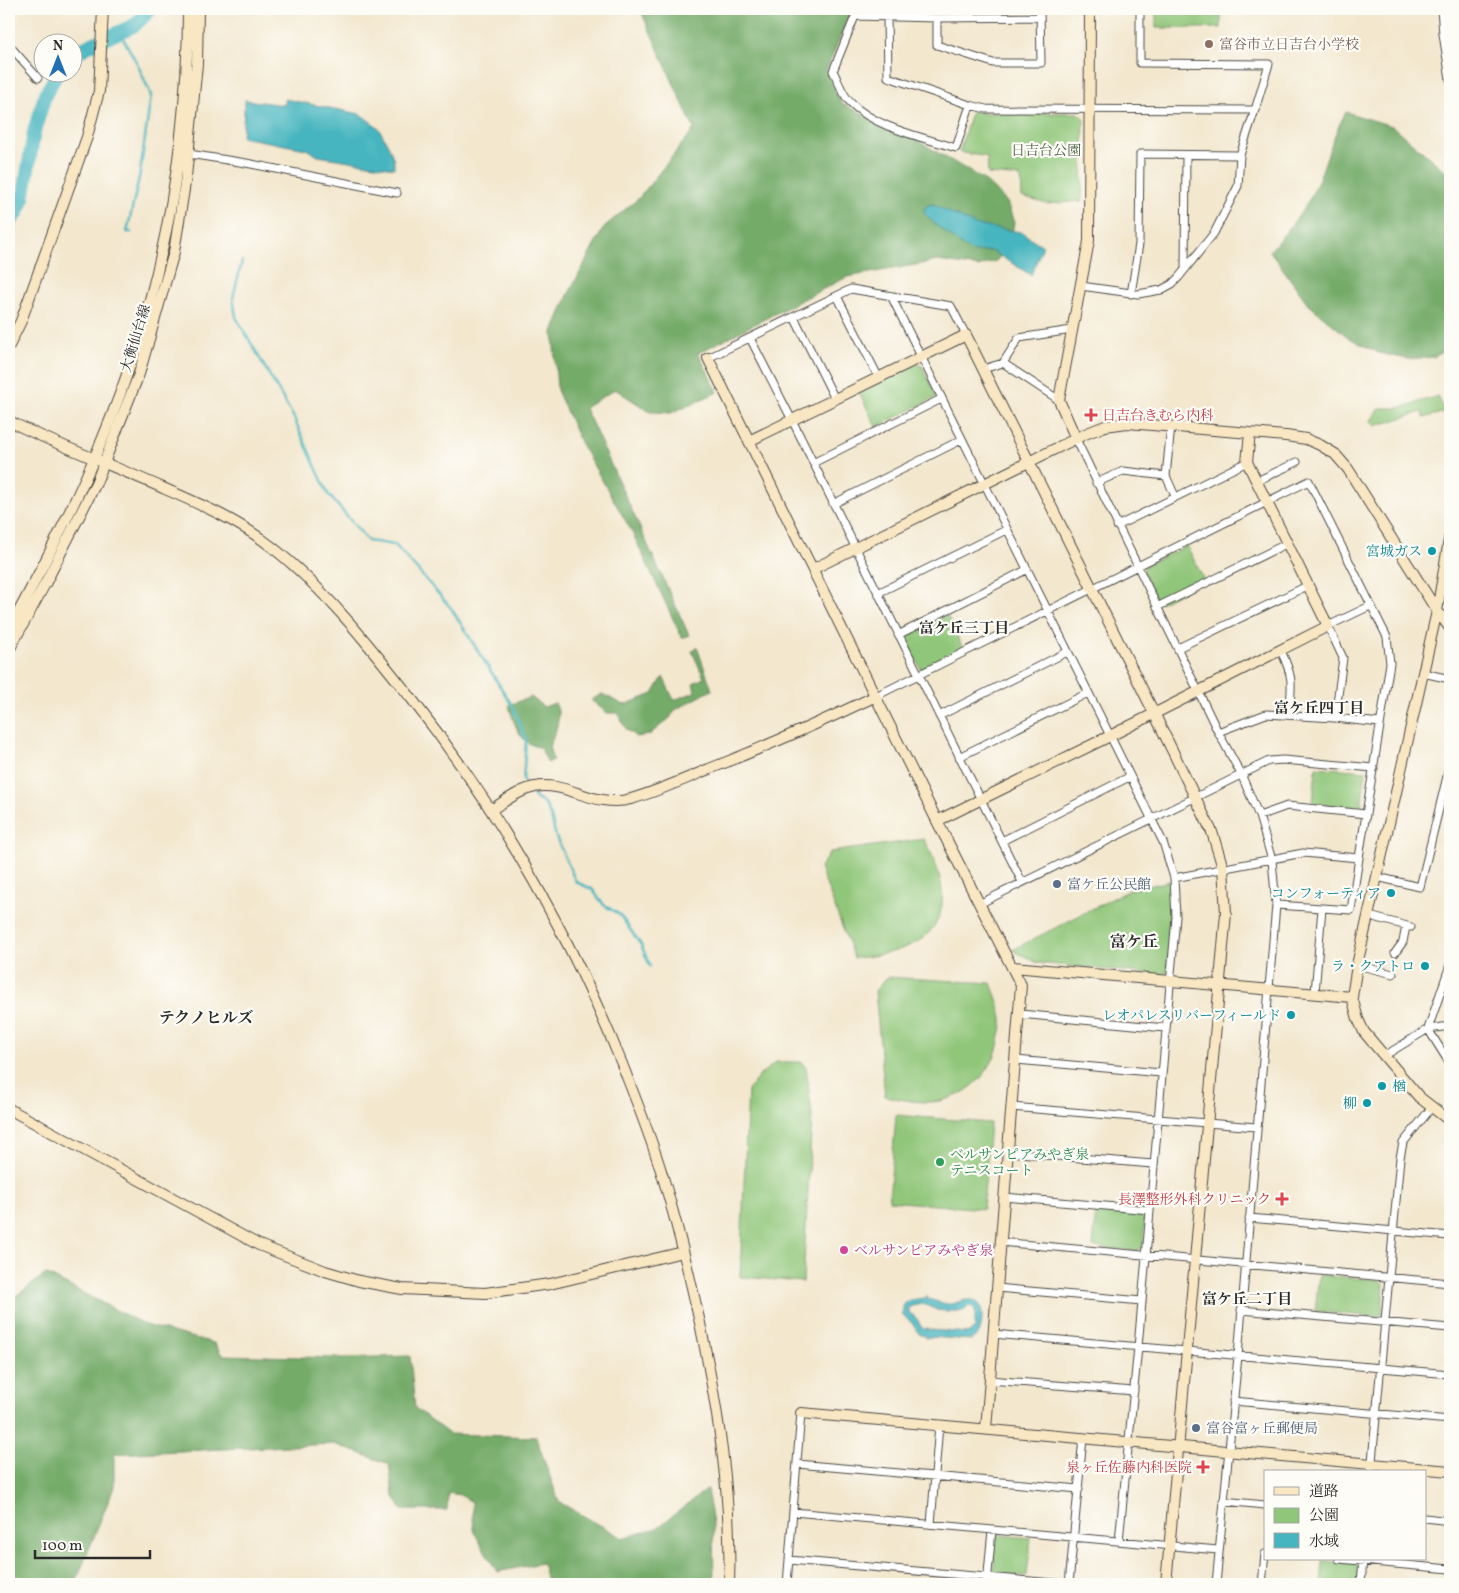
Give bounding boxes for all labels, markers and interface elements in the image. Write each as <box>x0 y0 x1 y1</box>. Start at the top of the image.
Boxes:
north arrow <box>32 32 82 82</box>
place label: 富谷市立日吉台小学校 <box>1219 36 1359 55</box>
text: N <box>53 37 63 56</box>
marker: 富谷市立日吉台小学校 <box>1203 38 1215 50</box>
park label: 日吉台公園 <box>1011 142 1081 161</box>
street label: 大衡仙台線 <box>117 302 156 375</box>
place label: 日吉台きむら内科 <box>1102 407 1214 426</box>
marker: 日吉台きむら内科 <box>1084 408 1098 422</box>
place label: 宮城ガス <box>1366 543 1422 562</box>
marker: 宮城ガス <box>1426 545 1438 557</box>
district label: 富ケ丘三丁目 <box>919 619 1009 640</box>
district label: 富ケ丘四丁目 <box>1274 699 1364 720</box>
place label: 富ケ丘公民館 <box>1067 876 1151 895</box>
marker: 富ケ丘公民館 <box>1051 878 1063 890</box>
place label: コンフォーティア <box>1271 885 1381 904</box>
marker: コンフォーティア <box>1385 887 1397 899</box>
district label: 富ケ丘 <box>1110 932 1158 954</box>
place label: ラ・クアトロ <box>1331 958 1415 977</box>
marker: ラ・クアトロ <box>1419 960 1431 972</box>
place label: レオパレスリバーフィールド <box>1102 1007 1281 1026</box>
district label: テクノヒルズ <box>159 1008 253 1030</box>
marker: レオパレスリバーフィールド <box>1285 1009 1297 1021</box>
place label: 楢 <box>1392 1078 1406 1097</box>
marker: 楢 <box>1376 1080 1388 1092</box>
place label: 柳 <box>1343 1095 1357 1114</box>
marker: 柳 <box>1361 1097 1373 1109</box>
place label: ベルサンピアみやぎ泉 テニスコート <box>950 1146 1089 1181</box>
marker: ベルサンピアみやぎ泉 テニスコート <box>934 1156 946 1168</box>
place label: 長澤整形外科クリニック <box>1118 1191 1271 1210</box>
marker: 長澤整形外科クリニック <box>1275 1192 1289 1206</box>
place label: ベルサンピアみやぎ泉 <box>854 1242 993 1261</box>
marker: ベルサンピアみやぎ泉 <box>838 1244 850 1256</box>
district label: 富ケ丘二丁目 <box>1202 1290 1292 1311</box>
place label: 富谷富ヶ丘郵便局 <box>1206 1420 1318 1439</box>
marker: 富谷富ヶ丘郵便局 <box>1190 1422 1202 1434</box>
place label: 泉ヶ丘佐藤内科医院 <box>1066 1459 1192 1478</box>
marker: 泉ヶ丘佐藤内科医院 <box>1196 1460 1210 1474</box>
legend <box>1264 1470 1426 1560</box>
text: 道路 <box>1309 1482 1339 1503</box>
text: 公園 <box>1309 1506 1339 1527</box>
scale bar <box>35 1528 150 1560</box>
text: 水域 <box>1309 1532 1339 1553</box>
text: 100 m <box>42 1536 82 1557</box>

